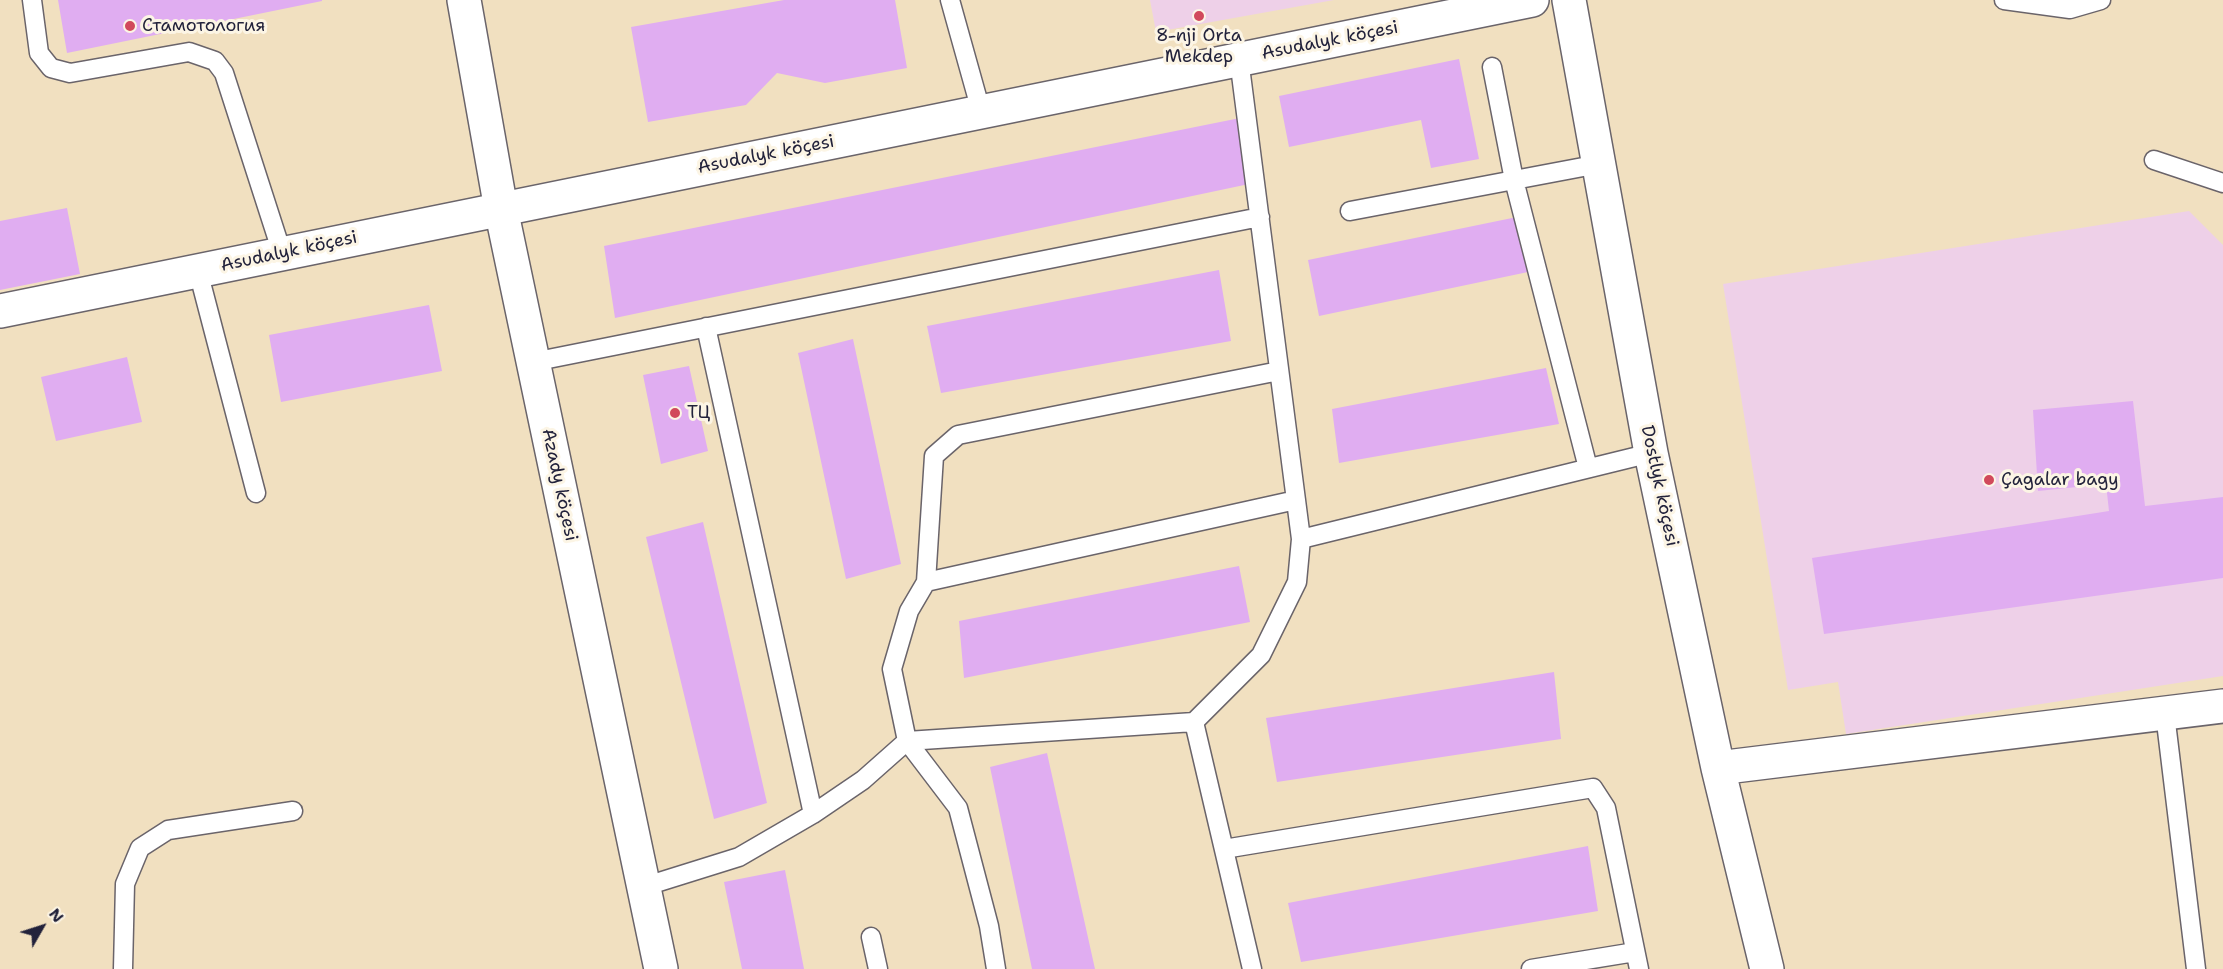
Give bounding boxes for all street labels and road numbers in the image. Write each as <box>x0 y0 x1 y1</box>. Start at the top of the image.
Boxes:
street label: Asudalyk köçesi <box>1260 17 1400 65</box>
street label: Asudalyk köçesi <box>696 131 836 179</box>
street label: Asudalyk köçesi <box>219 227 359 277</box>
street label: Dostlyk köçesi <box>1636 423 1682 549</box>
street label: Azady köçesi <box>537 427 581 543</box>

